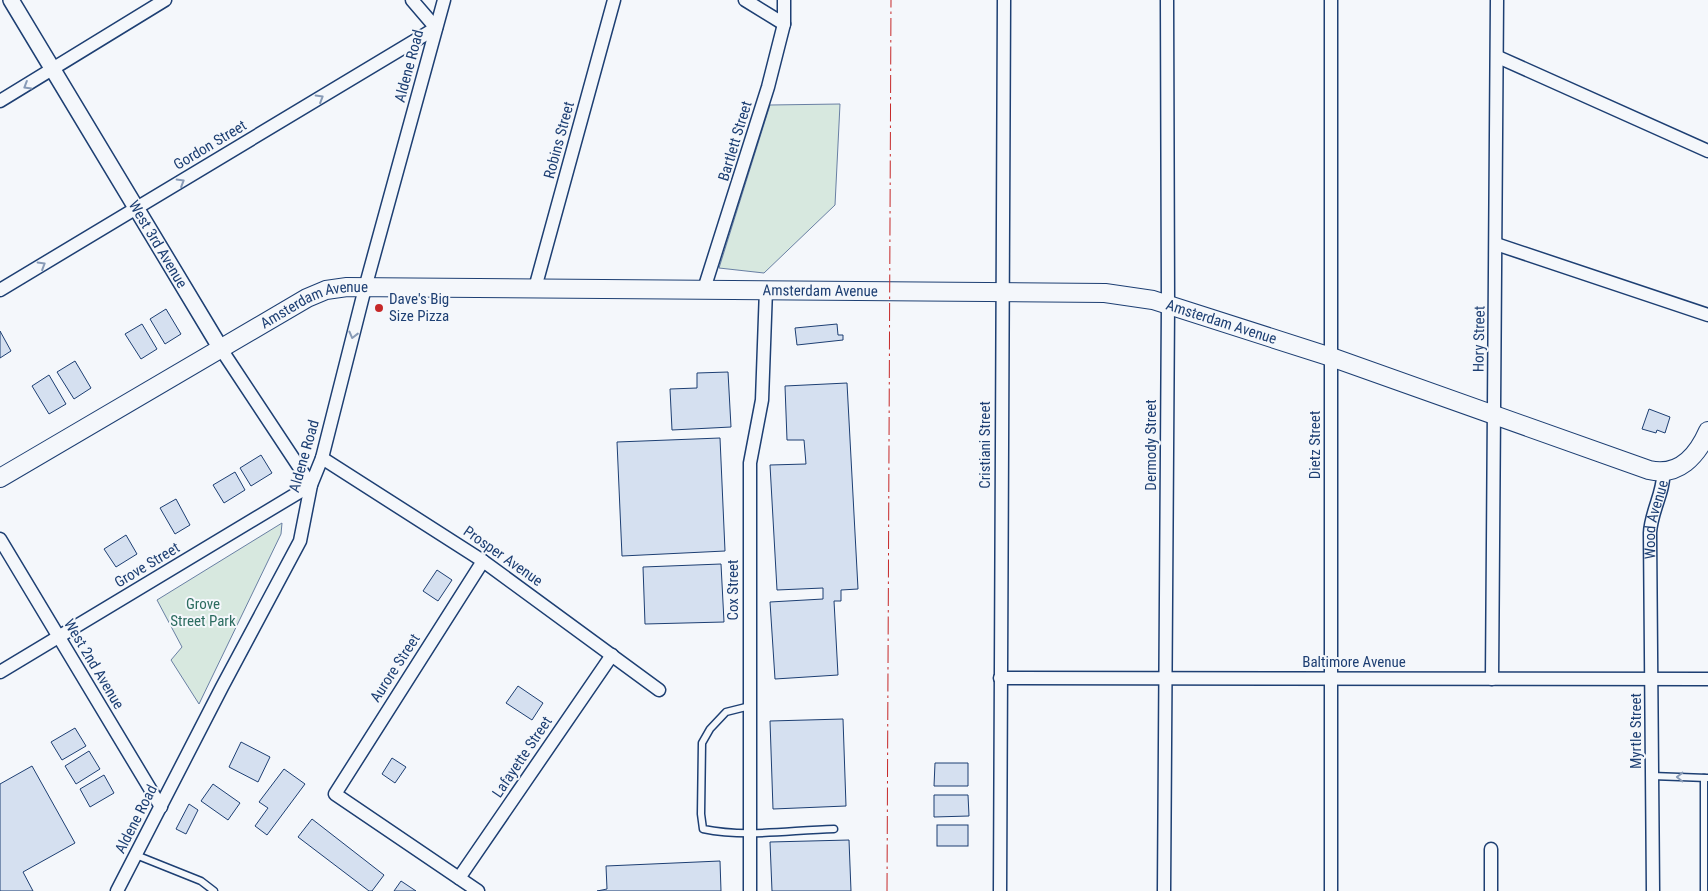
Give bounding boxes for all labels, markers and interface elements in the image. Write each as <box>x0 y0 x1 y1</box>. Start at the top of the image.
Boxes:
street label: Aldene Road <box>391 28 427 104</box>
one-way arrow <box>23 79 32 89</box>
one-way arrow <box>315 94 324 104</box>
street label: Bartlett Street <box>714 99 756 183</box>
street label: Robins Street <box>540 100 578 180</box>
street label: Gordon Street <box>170 116 250 174</box>
one-way arrow <box>176 178 185 188</box>
street label: West 3rd Avenue <box>125 197 191 291</box>
one-way arrow <box>36 262 45 272</box>
street label: Amsterdam Avenue <box>257 278 368 332</box>
street label: Amsterdam Avenue <box>763 281 878 300</box>
place label: Dave's Big Size Pizza <box>389 290 449 325</box>
street label: Amsterdam Avenue <box>1164 296 1279 348</box>
marker: Dave's Big Size Pizza <box>373 302 385 314</box>
street label: Hory Street <box>1469 306 1489 372</box>
one-way arrow <box>348 330 359 339</box>
street label: Dermody Street <box>1142 399 1160 491</box>
street label: Cristiani Street <box>976 401 994 489</box>
street label: Dietz Street <box>1306 411 1324 479</box>
street label: Aldene Road <box>285 418 323 494</box>
street label: Wood Avenue <box>1641 479 1672 559</box>
street label: Prosper Avenue <box>460 522 546 590</box>
street label: Grove Street <box>111 539 183 591</box>
street label: Cox Street <box>724 559 742 621</box>
park label: Grove Street Park <box>170 595 236 630</box>
street label: West 2nd Avenue <box>60 616 128 712</box>
street label: Aurore Street <box>366 630 424 706</box>
street label: Baltimore Avenue <box>1302 653 1406 671</box>
street label: Myrtle Street <box>1627 693 1645 769</box>
street label: Lafayette Street <box>488 713 556 801</box>
one-way arrow <box>1676 772 1684 782</box>
street label: Aldene Road <box>111 782 161 856</box>

